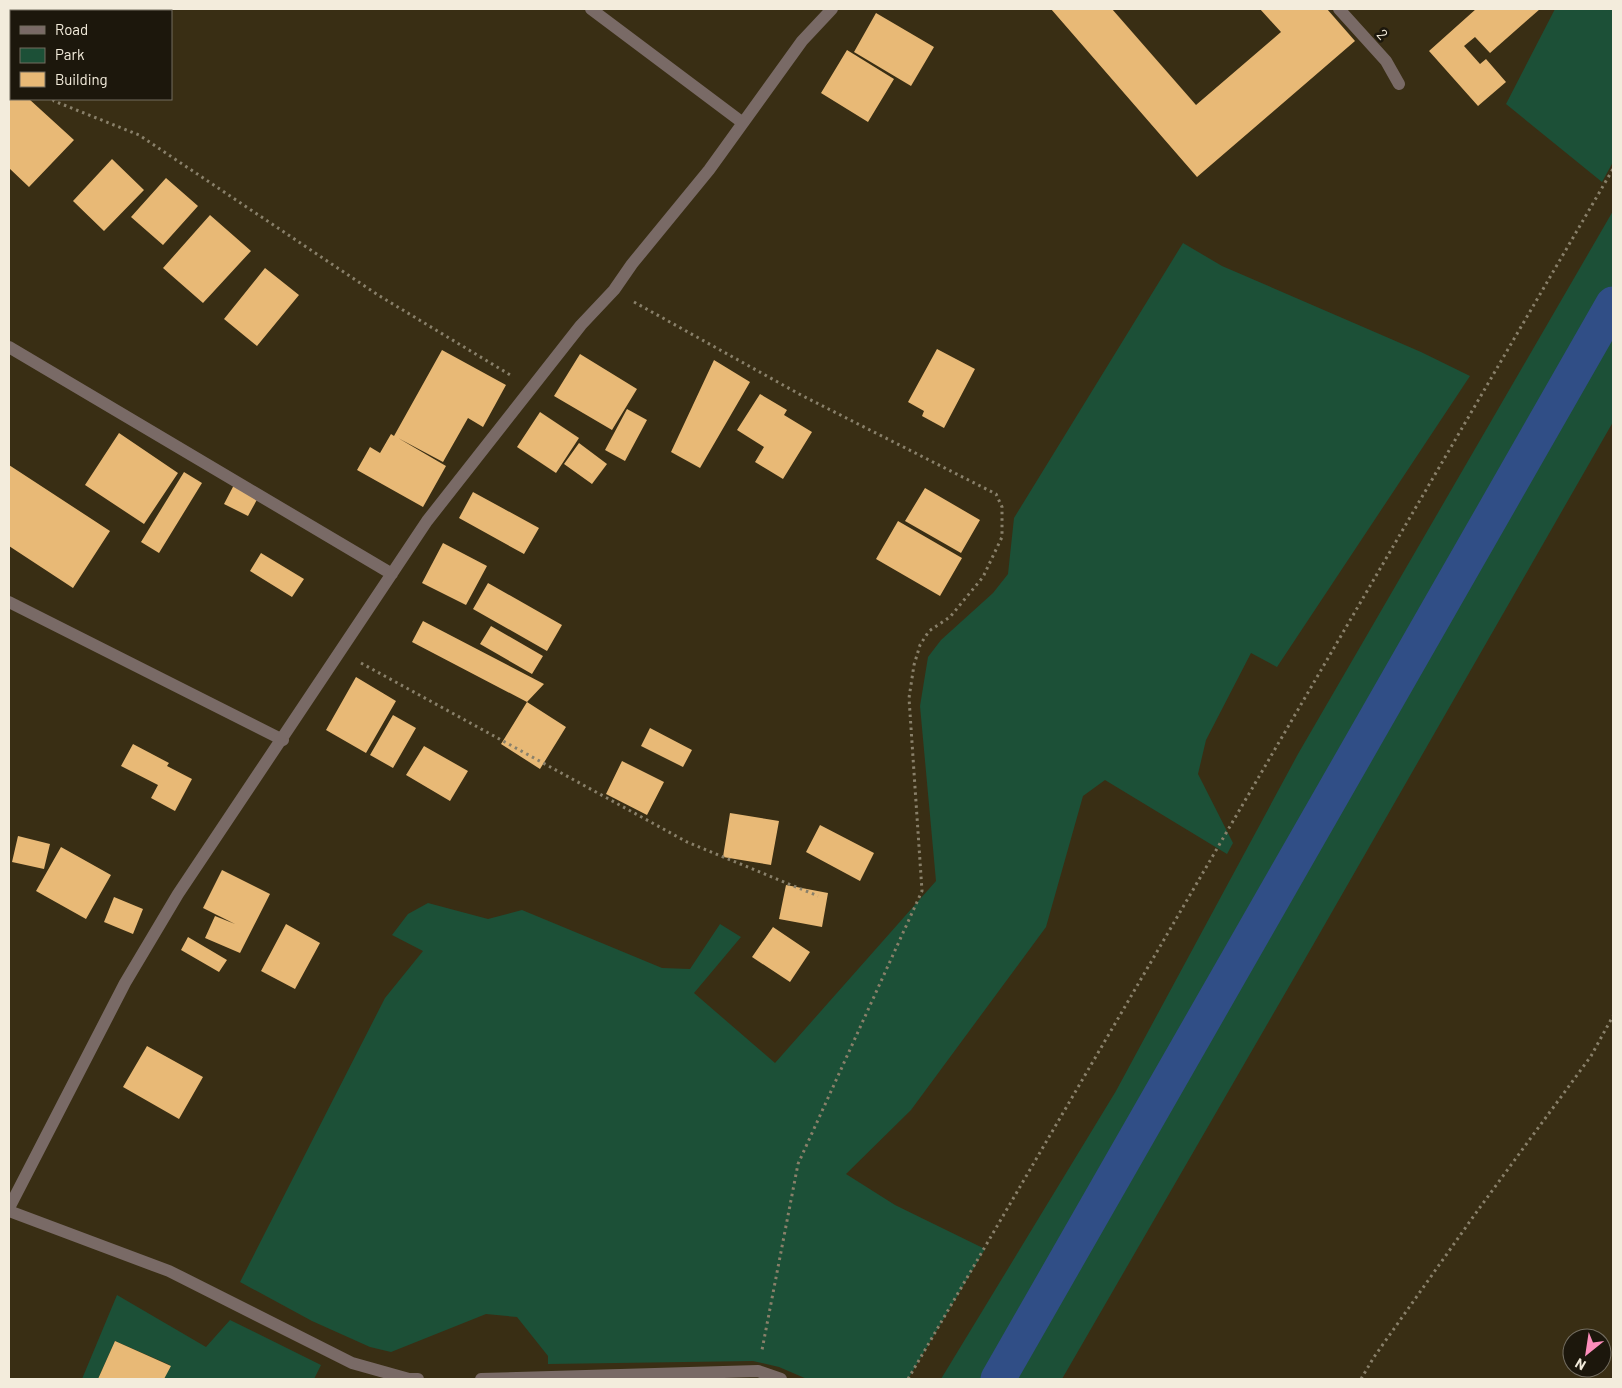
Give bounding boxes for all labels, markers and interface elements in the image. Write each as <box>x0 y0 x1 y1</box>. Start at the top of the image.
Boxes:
legend <box>10 10 172 100</box>
text: Road <box>55 20 88 38</box>
street label: 2 <box>1374 25 1392 43</box>
text: Park <box>55 45 85 63</box>
text: Building <box>55 70 108 88</box>
north arrow <box>1562 1328 1612 1378</box>
text: N <box>1572 1355 1589 1374</box>

